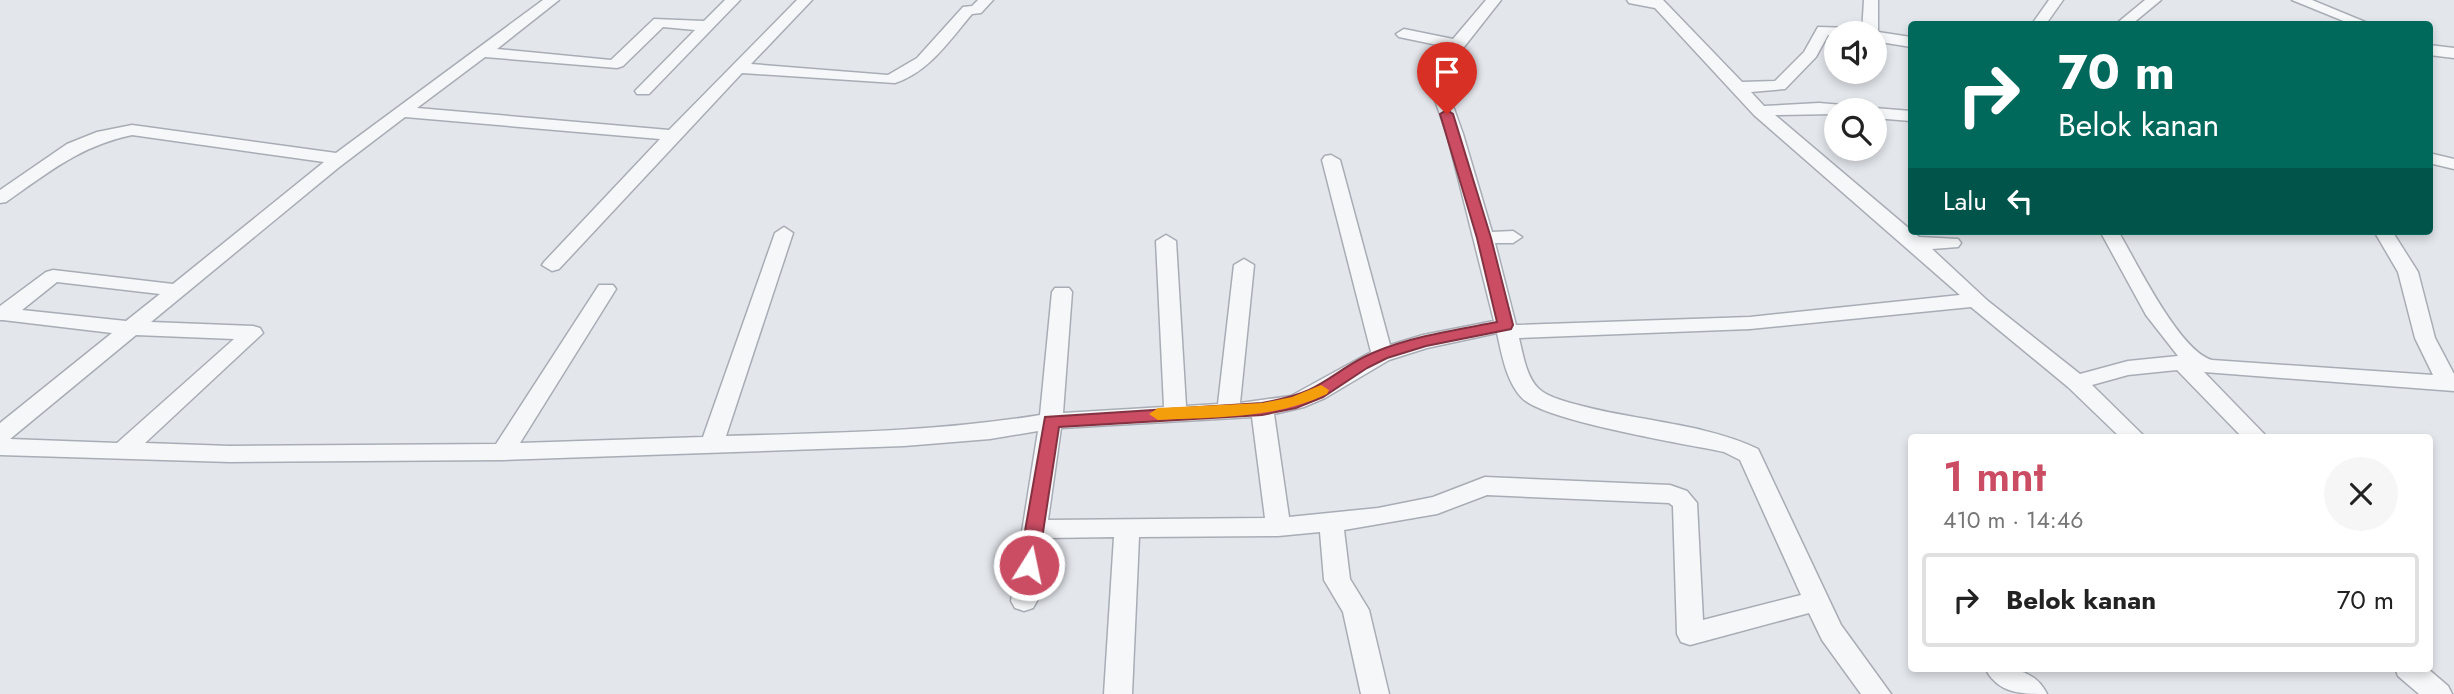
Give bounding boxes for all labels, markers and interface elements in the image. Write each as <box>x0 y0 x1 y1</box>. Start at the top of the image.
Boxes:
map controls <box>1824 21 1887 161</box>
button: sound <box>1824 21 1887 84</box>
text: 70 m <box>2058 37 2175 107</box>
pin <box>1417 42 1477 114</box>
icon: right <box>1943 49 2034 140</box>
icon: arrive <box>1428 53 1466 91</box>
button: search <box>1824 98 1887 161</box>
text: Belok kanan <box>2058 102 2219 148</box>
text: Lalu <box>1943 182 1987 220</box>
icon: left <box>2001 182 2039 220</box>
text: 1 mnt <box>1943 446 2046 507</box>
button: close <box>2324 457 2398 531</box>
text: 410 m · 14:46 <box>1943 503 2083 537</box>
position arrow <box>992 528 1066 602</box>
icon: right <box>1947 581 1985 619</box>
text: Belok kanan <box>2006 581 2156 619</box>
text: 70 m <box>2337 581 2394 619</box>

